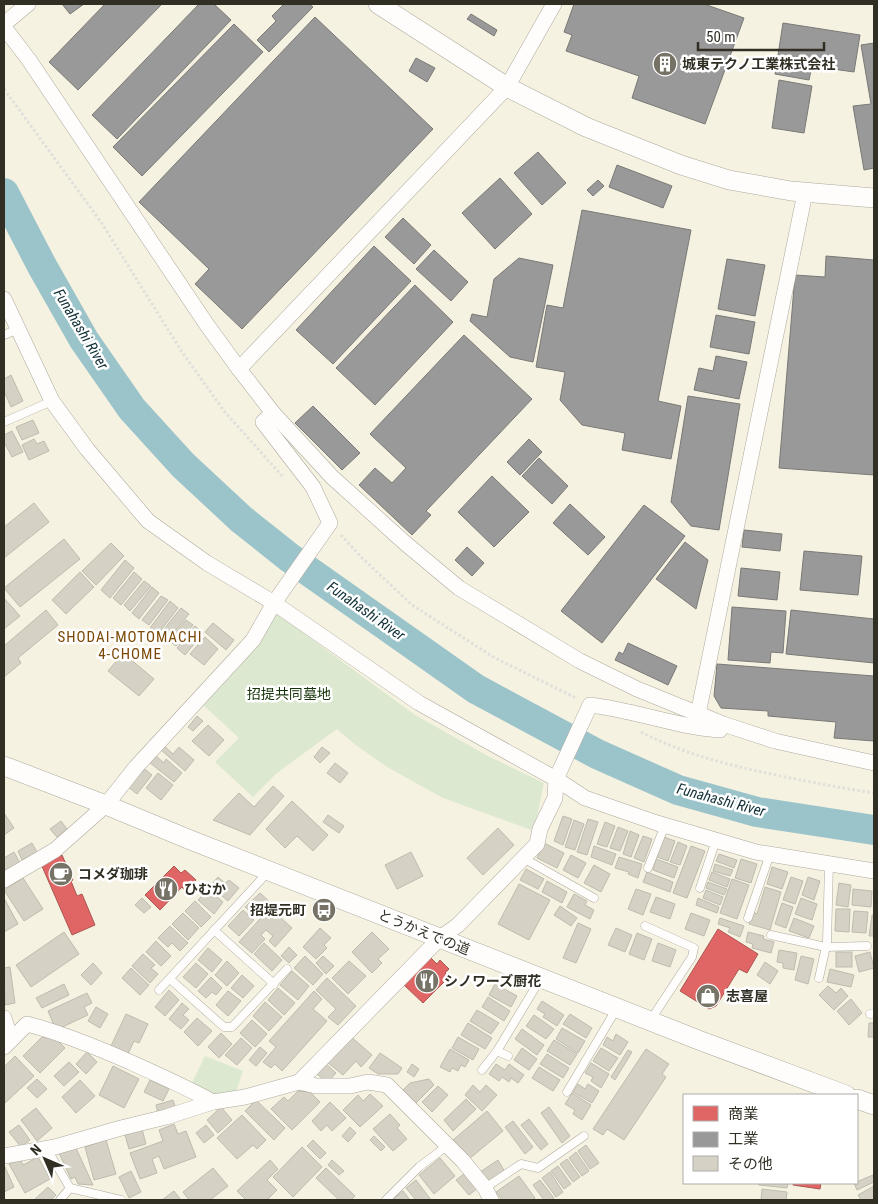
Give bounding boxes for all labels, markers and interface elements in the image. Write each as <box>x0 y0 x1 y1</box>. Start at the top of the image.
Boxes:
scale bar <box>698 20 824 52</box>
text: 50 m <box>706 28 736 46</box>
building icon: 城東テクノ工業株式会社 <box>652 51 678 77</box>
place label: 城東テクノ工業株式会社 <box>682 56 835 72</box>
water label: Funahashi River <box>50 285 112 373</box>
water label: Funahashi River <box>324 578 409 645</box>
district label: SHODAI-MOTOMACHI 4-CHOME <box>58 628 202 663</box>
park label: 招提共同墓地 <box>247 686 331 702</box>
water label: Funahashi River <box>675 780 768 821</box>
cafe icon: コメダ珈琲 <box>48 861 74 887</box>
place label: コメダ珈琲 <box>78 866 148 882</box>
restaurant icon: ひむか <box>153 876 179 902</box>
place label: ひむか <box>184 881 226 897</box>
bus stop icon: 招堤元町 <box>311 897 337 923</box>
place label: 招堤元町 <box>250 902 306 918</box>
street label: とうかえでの道 <box>376 906 472 958</box>
restaurant icon: シノワーズ厨花 <box>414 968 440 994</box>
place label: シノワーズ厨花 <box>444 973 541 989</box>
shop icon: 志喜屋 <box>695 983 721 1009</box>
place label: 志喜屋 <box>726 988 768 1004</box>
legend <box>683 1094 858 1184</box>
text: 商業 <box>728 1105 758 1123</box>
text: 工業 <box>728 1130 758 1148</box>
north arrow <box>20 1134 70 1184</box>
text: N <box>27 1141 44 1158</box>
text: その他 <box>728 1155 773 1173</box>

